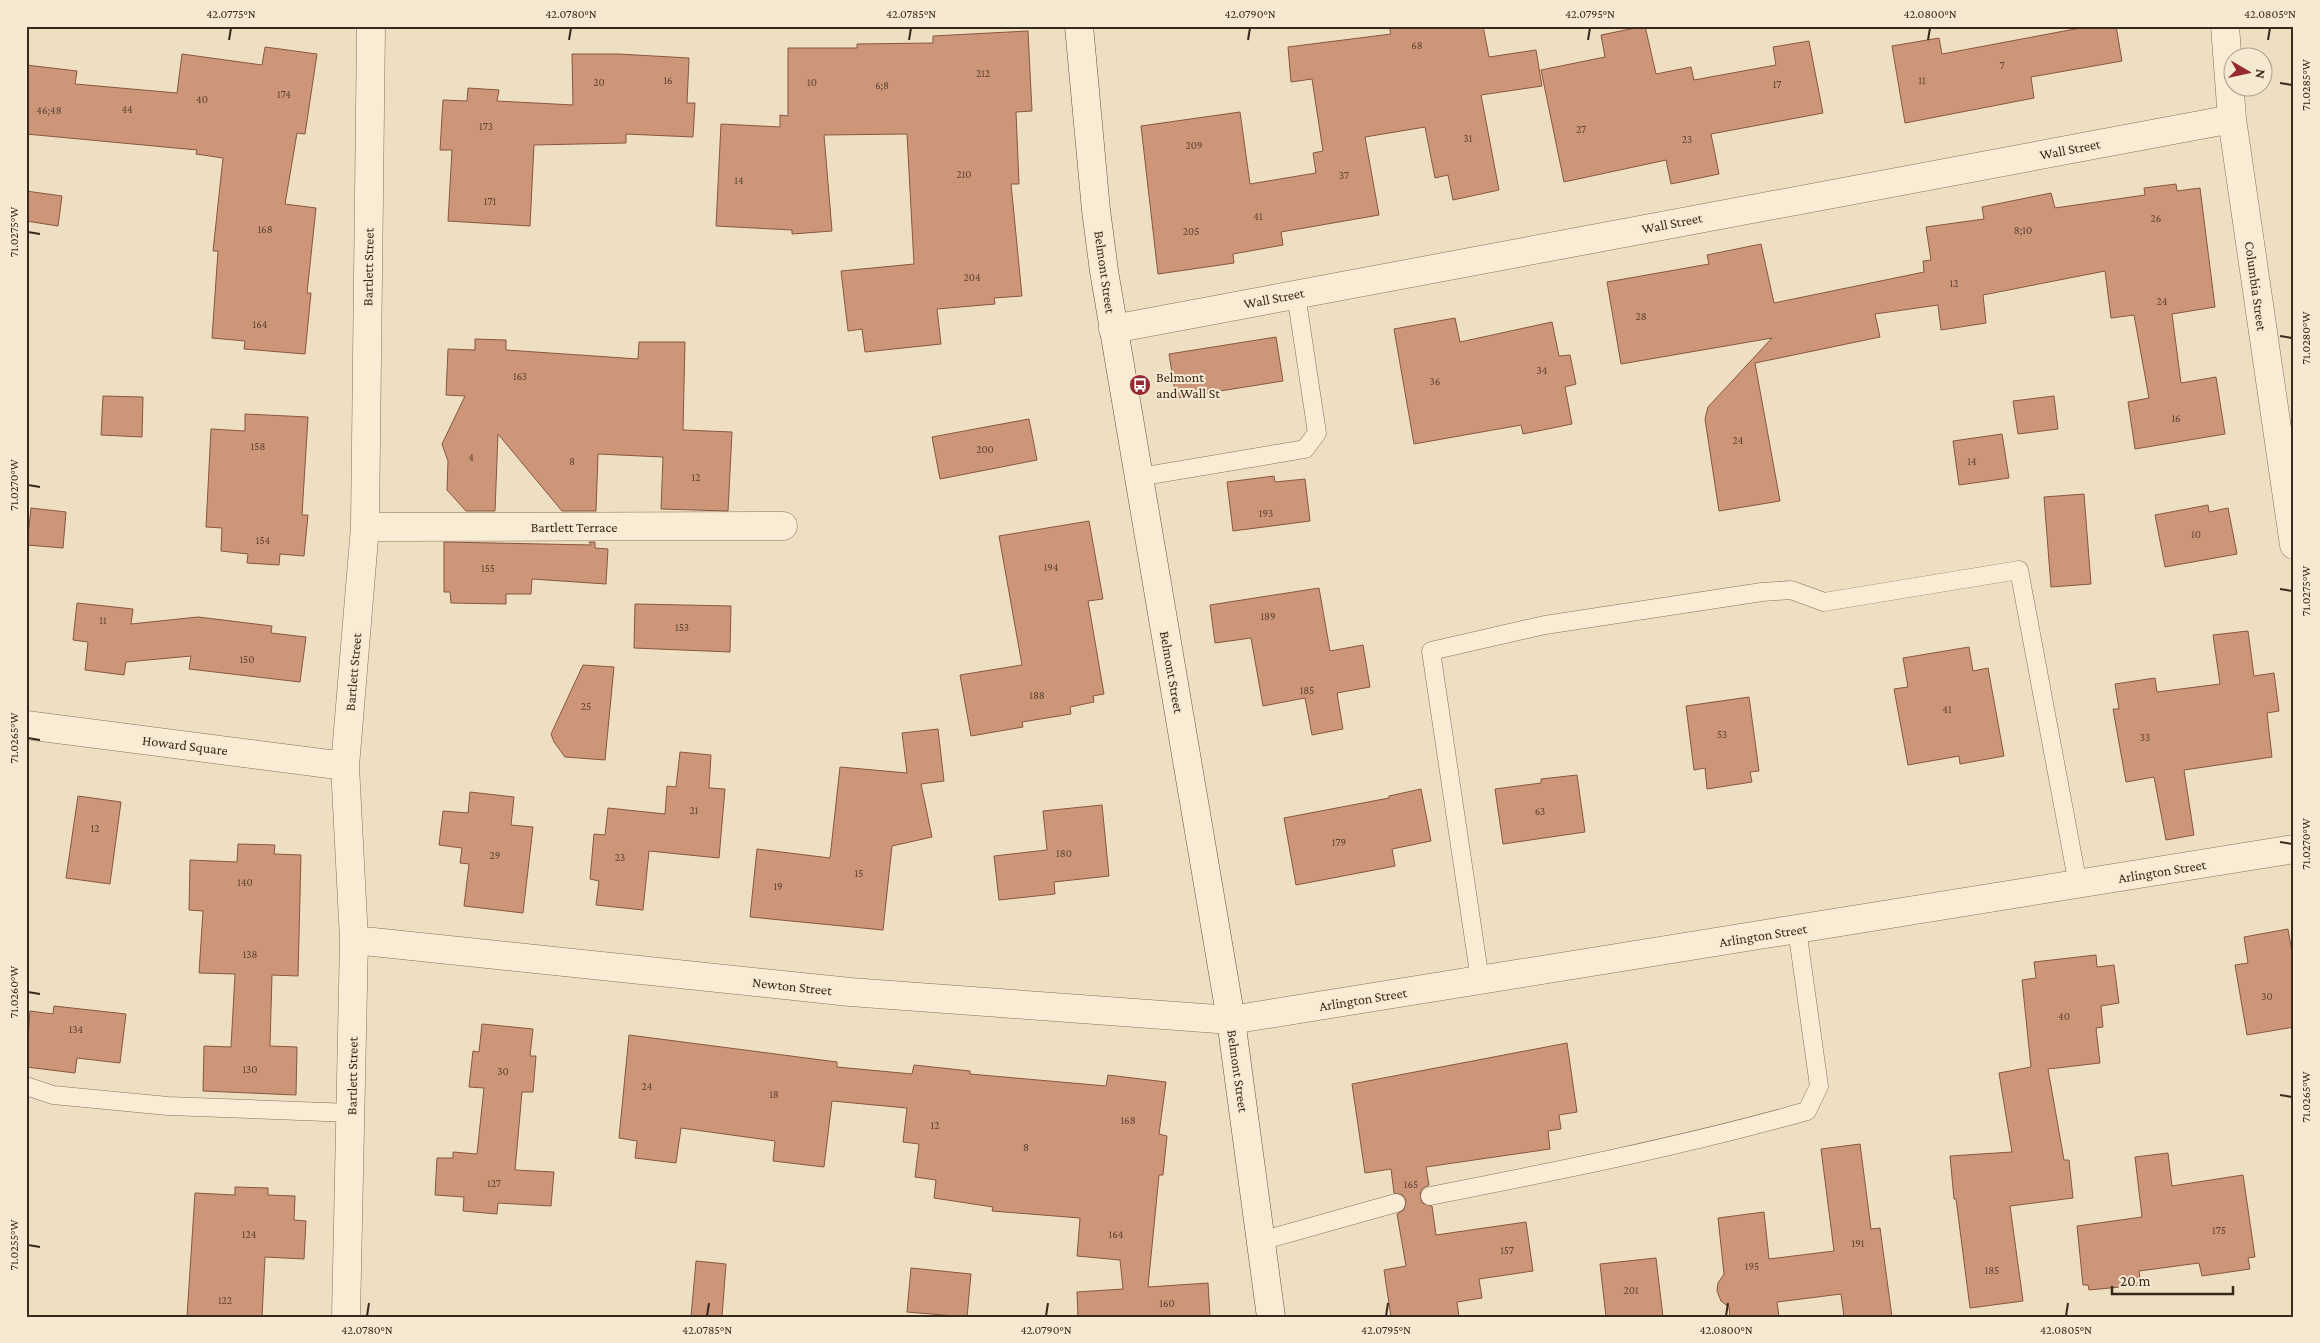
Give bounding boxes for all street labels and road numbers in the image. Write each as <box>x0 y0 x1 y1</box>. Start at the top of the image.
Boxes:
street label: Wall Street <box>2038 135 2102 163</box>
street label: Wall Street <box>1640 209 1704 237</box>
street label: Bartlett Street <box>359 227 377 306</box>
street label: Belmont Street <box>1091 230 1119 315</box>
street label: Columbia Street <box>2242 240 2270 332</box>
street label: Wall Street <box>1242 284 1306 312</box>
street label: Bartlett Terrace <box>531 519 617 535</box>
street label: Belmont Street <box>1157 630 1187 715</box>
street label: Bartlett Street <box>342 632 364 712</box>
street label: Howard Square <box>141 732 229 758</box>
street label: Arlington Street <box>2117 856 2208 886</box>
street label: Arlington Street <box>1718 920 1809 950</box>
street label: Newton Street <box>751 974 833 998</box>
street label: Arlington Street <box>1318 984 1409 1014</box>
street label: Belmont Street <box>1224 1029 1252 1114</box>
street label: Bartlett Street <box>343 1036 361 1115</box>

